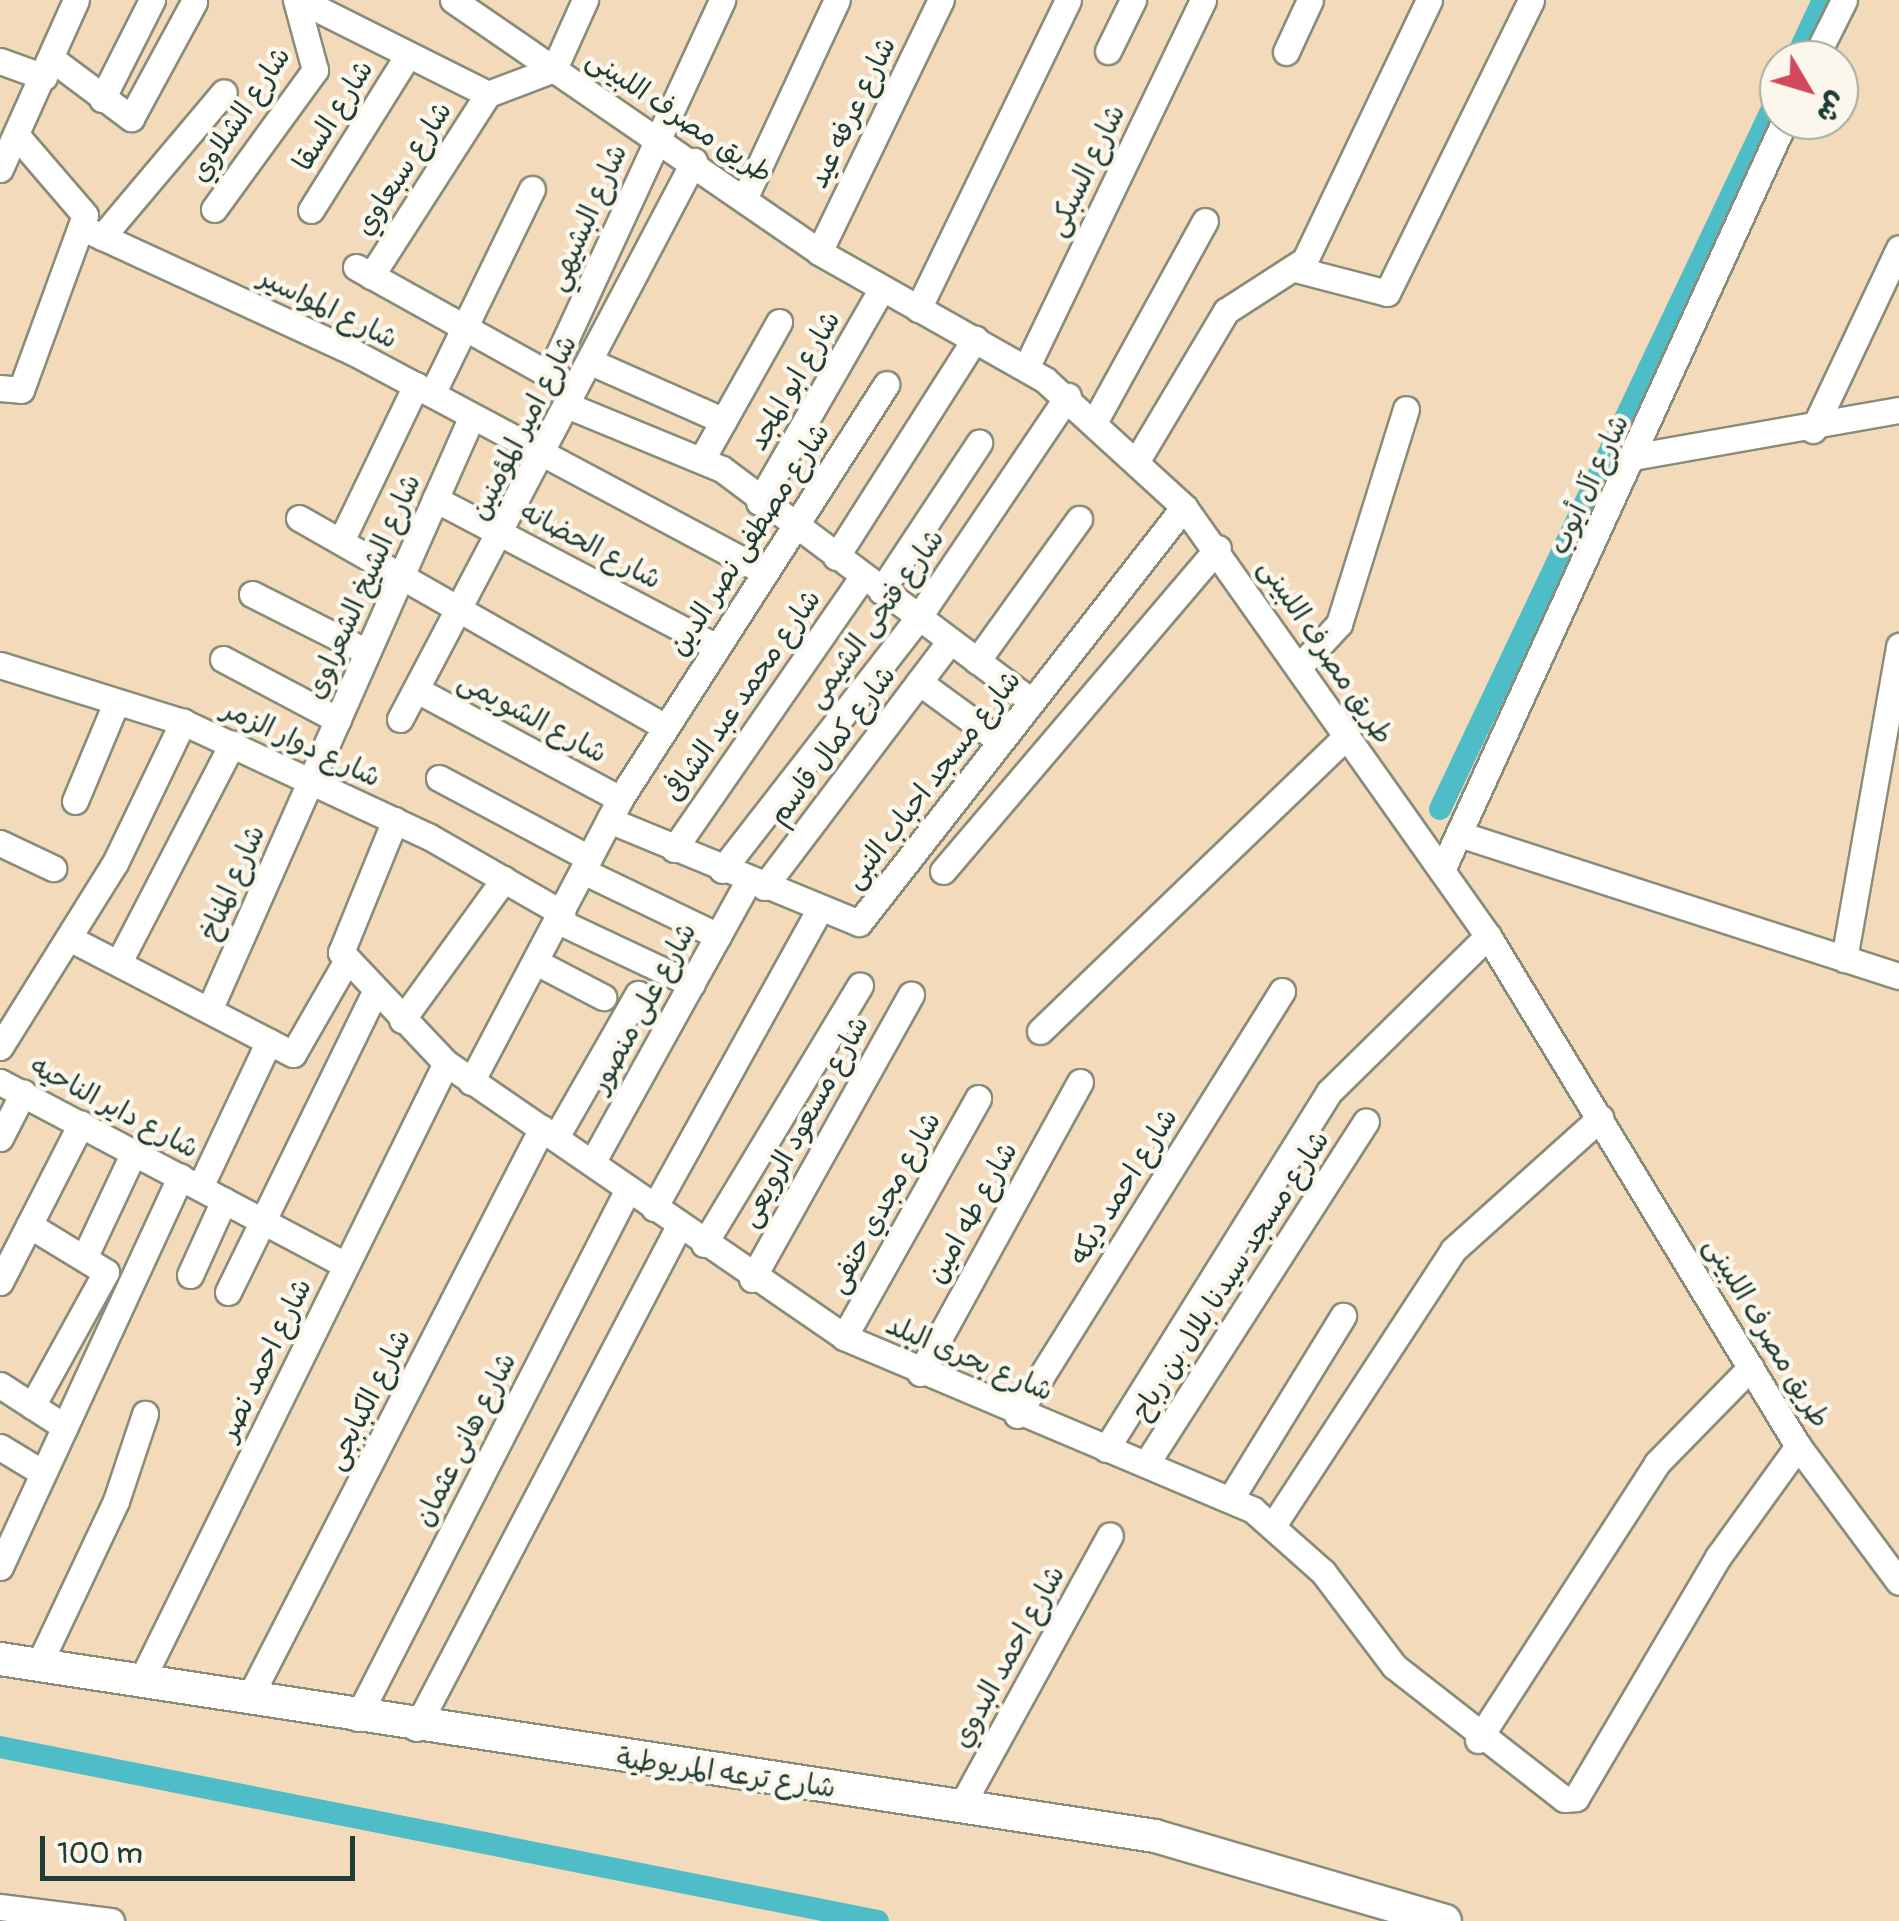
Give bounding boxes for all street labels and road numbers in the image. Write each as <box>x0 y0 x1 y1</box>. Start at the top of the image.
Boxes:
street label: شارع عرفه عيد <box>802 32 904 194</box>
street label: شارع الشلاوي <box>183 41 299 189</box>
street label: طريق مصرف اللبينى <box>580 43 778 191</box>
street label: شارع السقا <box>287 54 381 178</box>
street label: شارع سبعاوي <box>348 96 460 242</box>
street label: شارع السبكى <box>1041 100 1133 242</box>
street label: شارع البشيهي <box>541 140 635 296</box>
street label: شارع المواسير <box>254 261 402 357</box>
street label: شارع ابو المجد <box>742 305 848 457</box>
street label: شارع امير المؤمنين <box>463 330 585 526</box>
street label: شارع آل أيوب <box>1543 410 1637 560</box>
street label: شارع مصطفى نصر الدين <box>662 417 838 663</box>
street label: شارع الشيخ الشعراوى <box>299 469 429 705</box>
street label: شارع الحضانه <box>513 495 667 597</box>
street label: شارع فتحى الشيمى <box>800 523 952 715</box>
street label: طريق مصرف اللبينى <box>1251 553 1399 751</box>
street label: شارع محمد عبد الشافى <box>657 584 829 808</box>
street label: شارع كمال قاسم <box>762 660 904 832</box>
street label: شارع مسجد احباب النبى <box>837 664 1029 896</box>
street label: شارع الشويمى <box>452 665 612 771</box>
street label: شارع دوار الزمر <box>217 693 385 795</box>
street label: شارع المناخ <box>193 820 273 946</box>
street label: شارع على منصور <box>583 917 705 1099</box>
street label: شارع مسعود الرويعى <box>733 1011 877 1233</box>
street label: شارع داير الناحيه <box>24 1050 204 1166</box>
street label: شارع احمد ديكه <box>1063 1103 1185 1271</box>
street label: شارع مجدي حنفى <box>821 1106 949 1300</box>
street label: شارع مسجد سيدنا بلال بن رباح <box>1125 1125 1337 1427</box>
street label: شارع طه امين <box>920 1137 1026 1289</box>
street label: طريق مصرف اللبينى <box>1696 1232 1836 1434</box>
street label: شارع احمد نصر <box>212 1274 320 1446</box>
street label: شارع بحرى البلد <box>880 1309 1058 1409</box>
street label: شارع الكبابجى <box>319 1324 419 1476</box>
street label: شارع هانى عثمان <box>408 1347 524 1533</box>
street label: شارع احمد البدوي <box>945 1560 1073 1754</box>
street label: شارع ترعه المريوطية <box>614 1742 838 1806</box>

